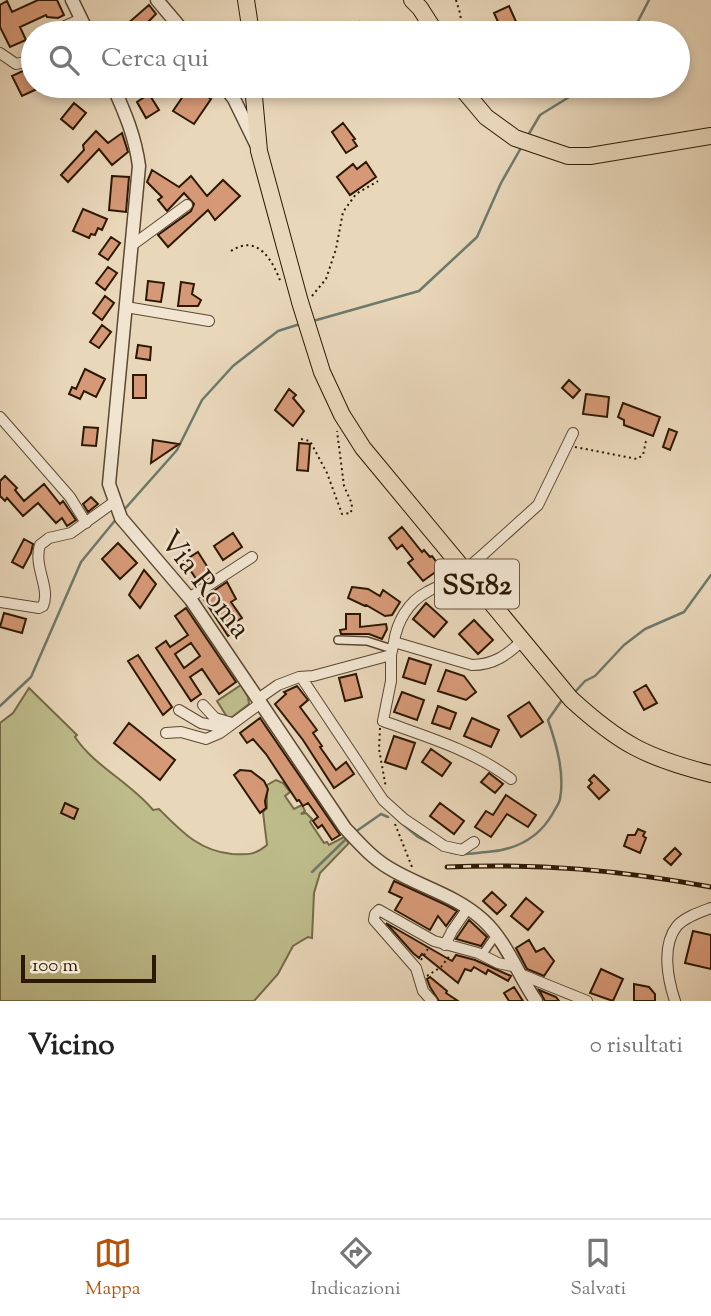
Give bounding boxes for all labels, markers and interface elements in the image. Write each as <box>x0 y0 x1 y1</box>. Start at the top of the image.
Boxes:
search box <box>21 21 690 98</box>
icon: search <box>45 41 83 79</box>
text: Cerca qui <box>101 41 209 78</box>
street label: Via Roma <box>148 522 260 649</box>
road number: SS182 <box>435 560 519 608</box>
scale bar <box>21 952 156 984</box>
text: 100 m <box>32 953 78 980</box>
text: Vicino <box>28 1025 115 1068</box>
text: 0 risultati <box>590 1030 683 1063</box>
tab: Mappa <box>85 1234 141 1303</box>
tab: Indicazioni <box>310 1234 401 1303</box>
tab: Salvati <box>570 1234 626 1303</box>

